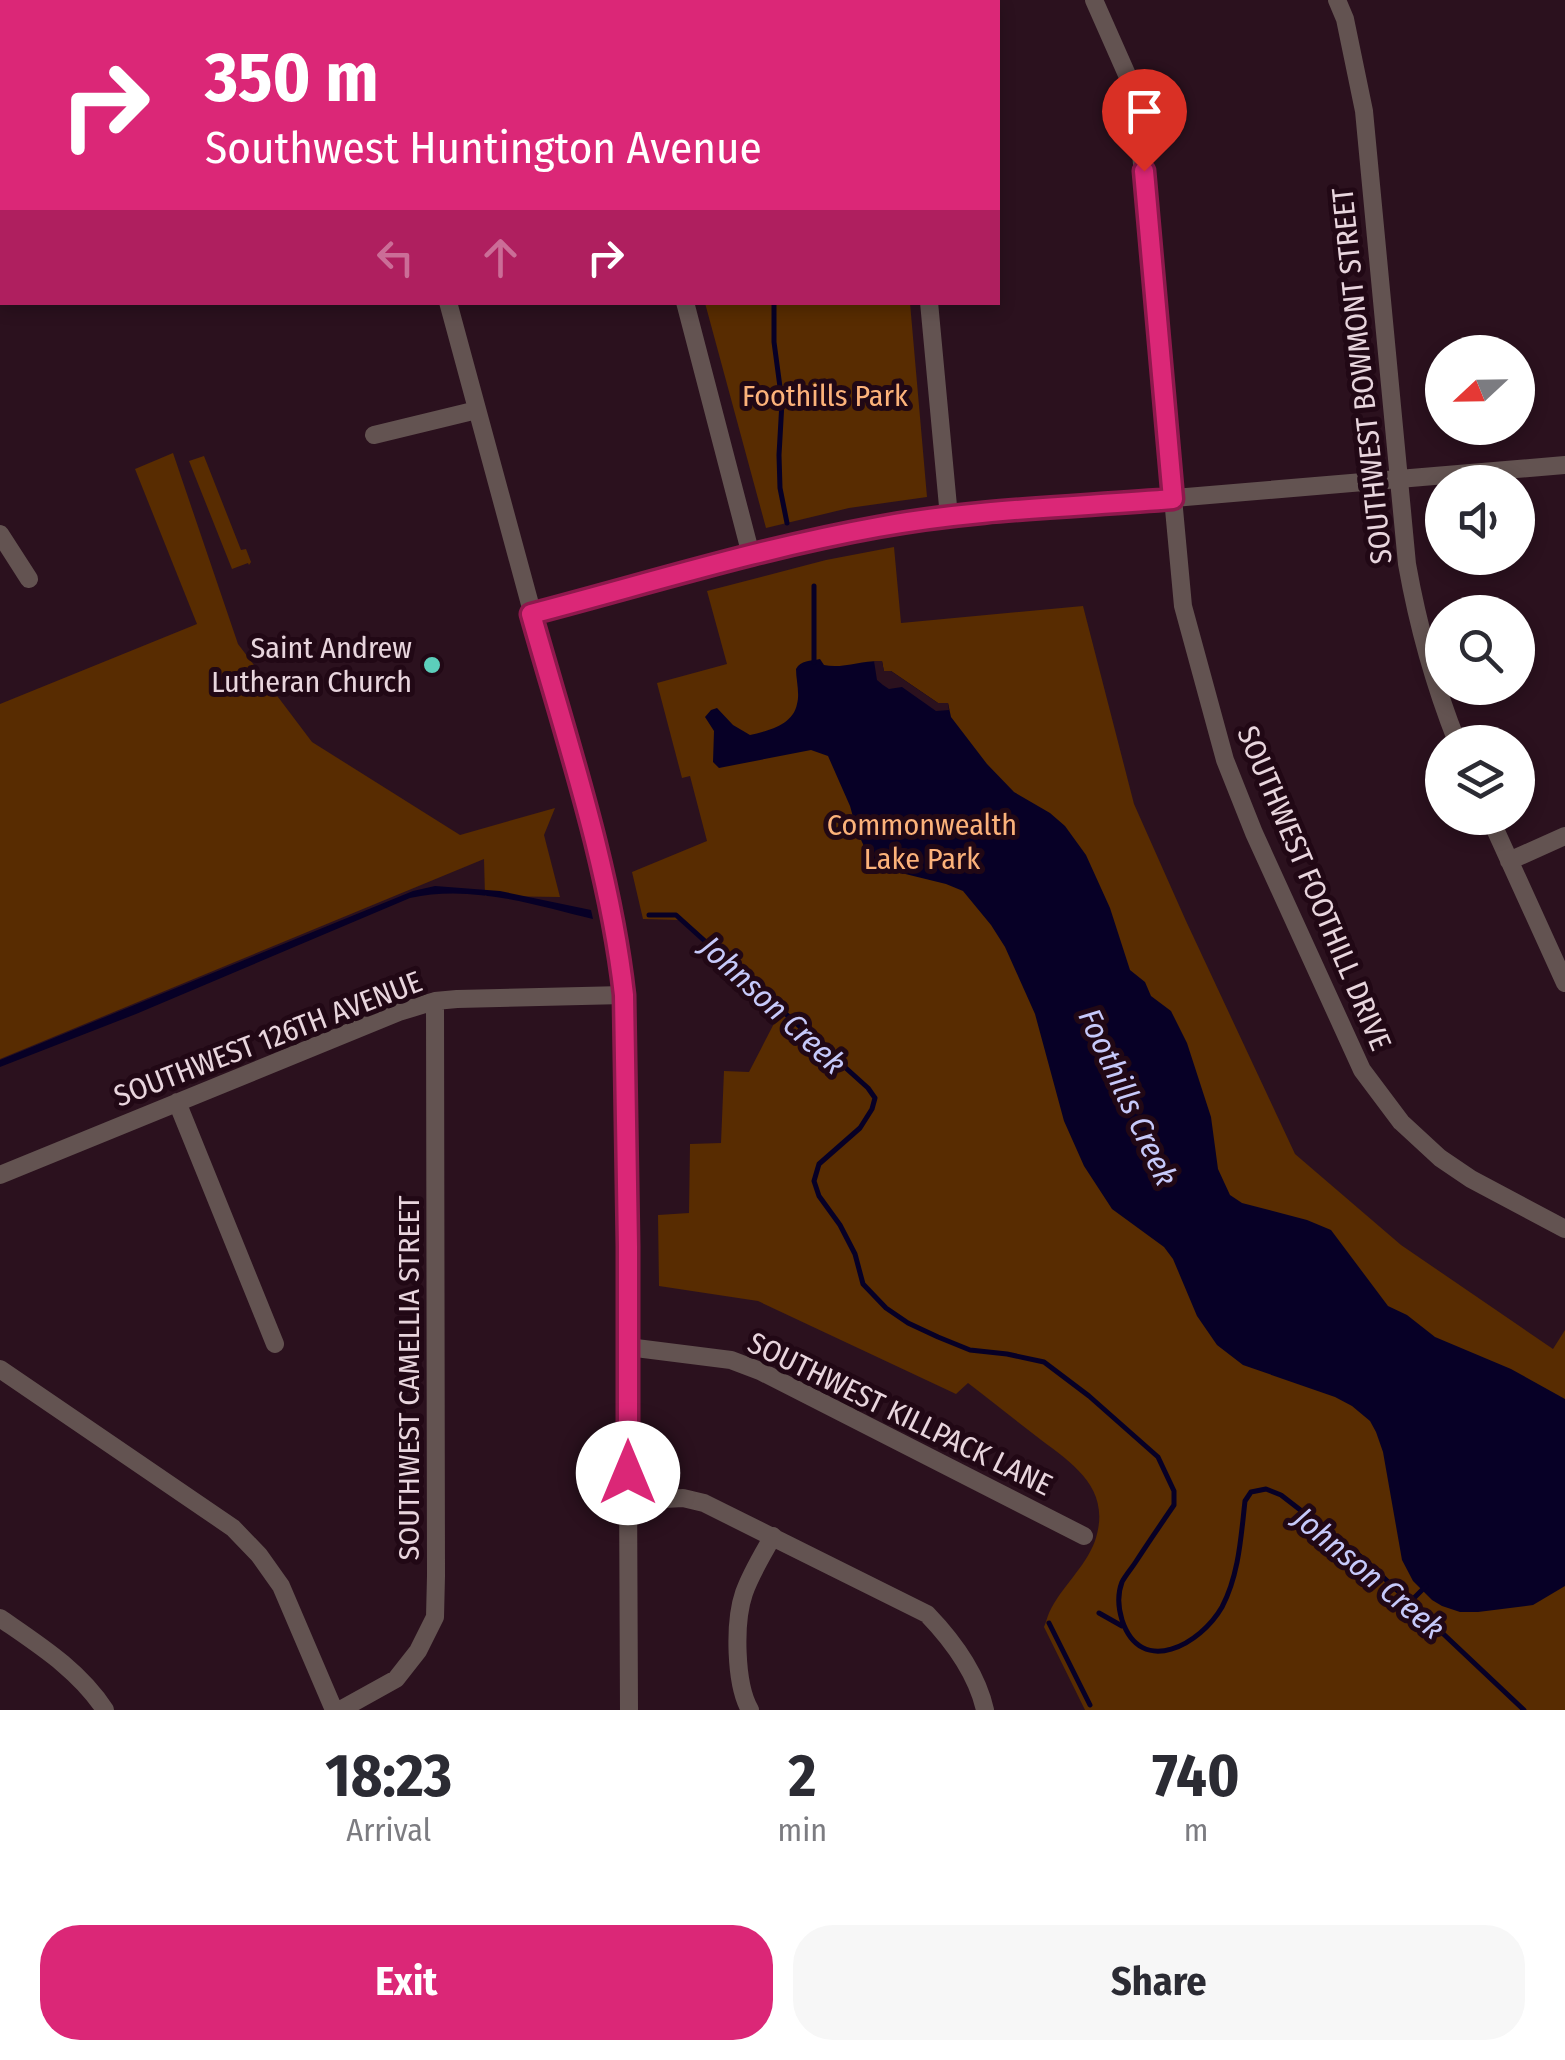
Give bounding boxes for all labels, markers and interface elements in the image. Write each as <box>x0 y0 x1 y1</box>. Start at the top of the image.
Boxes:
text: 350 m <box>205 36 379 120</box>
icon: right <box>40 40 170 170</box>
pin <box>1102 69 1187 172</box>
icon: arrive <box>1117 84 1172 139</box>
text: Southwest Huntington Avenue <box>205 121 762 175</box>
street label: SOUTHWEST BOWMONT STREET <box>1324 186 1400 566</box>
icon: left <box>368 230 423 285</box>
icon: ahead <box>473 230 528 285</box>
icon: right <box>578 230 633 285</box>
north arrow <box>1425 335 1535 445</box>
map controls <box>1425 335 1535 835</box>
park label: Foothills Park <box>742 378 908 414</box>
button: sound <box>1425 465 1535 575</box>
button: search <box>1425 595 1535 705</box>
place label: Saint Andrew Lutheran Church <box>211 630 412 700</box>
marker: Saint Andrew Lutheran Church <box>421 654 443 676</box>
street label: SOUTHWEST FOOTHILL DRIVE <box>1229 721 1399 1055</box>
button: layers <box>1425 725 1535 835</box>
park label: Commonwealth Lake Park <box>827 807 1017 877</box>
water label: Johnson Creek <box>691 927 854 1082</box>
street label: SOUTHWEST 126TH AVENUE <box>109 964 427 1114</box>
water label: Foothills Creek <box>1070 1002 1186 1192</box>
street label: SOUTHWEST CAMELLIA STREET <box>391 1195 427 1561</box>
street label: SOUTHWEST KILLPACK LANE <box>742 1325 1058 1503</box>
position arrow <box>576 1421 680 1525</box>
water label: Johnson Creek <box>1284 1498 1452 1647</box>
text: 18:23 <box>325 1740 452 1812</box>
text: 2 <box>788 1740 816 1812</box>
text: 740 <box>1152 1740 1240 1812</box>
text: Arrival <box>346 1811 431 1849</box>
text: min <box>778 1811 827 1849</box>
text: m <box>1184 1811 1208 1849</box>
button: Exit <box>40 1925 773 2040</box>
button: Share <box>793 1925 1525 2040</box>

